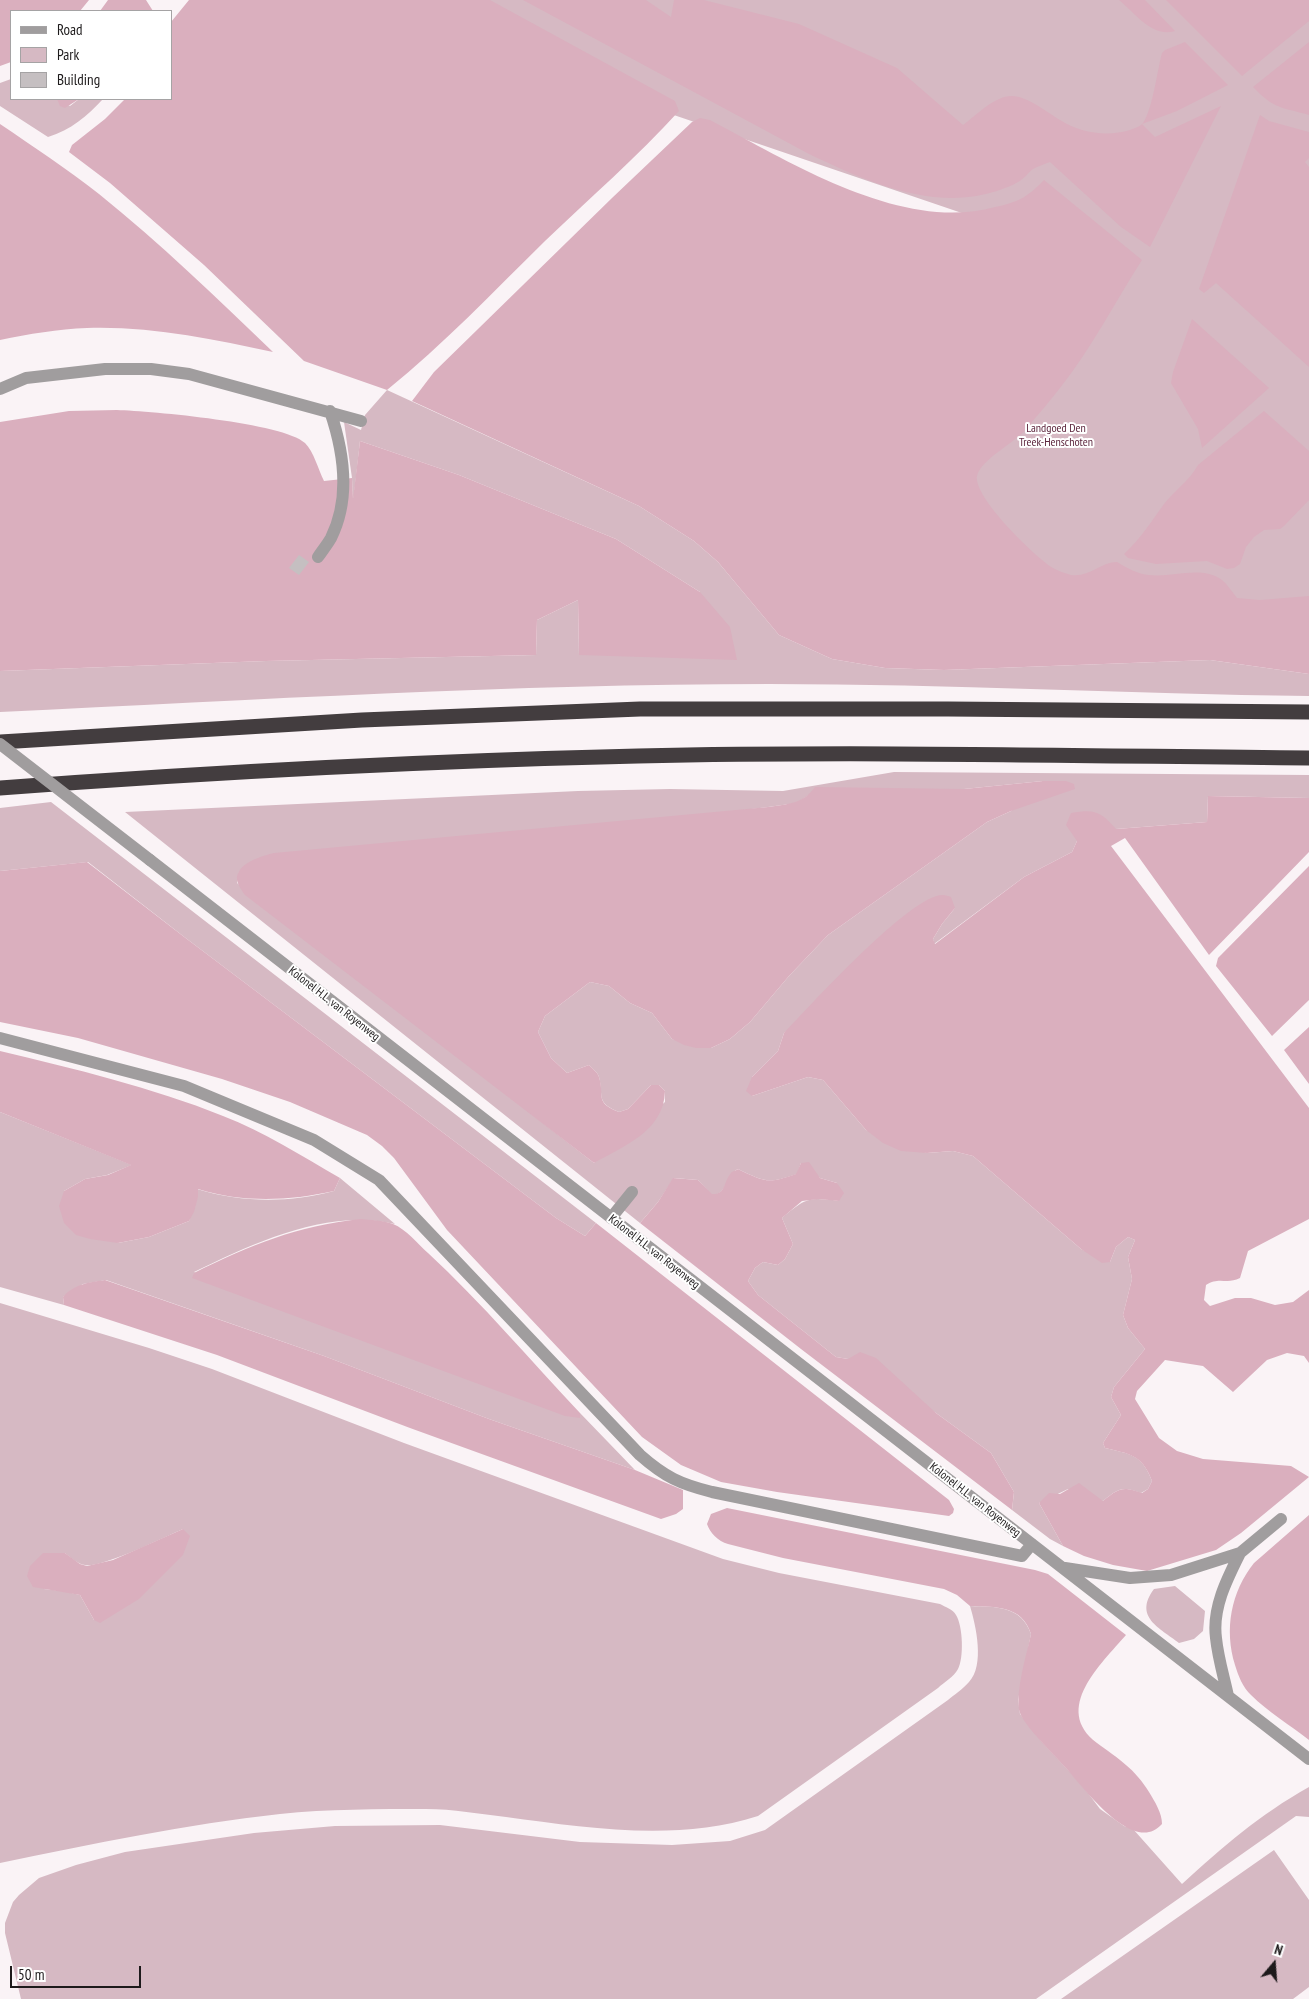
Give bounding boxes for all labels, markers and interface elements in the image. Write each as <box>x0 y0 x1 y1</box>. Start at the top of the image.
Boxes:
legend <box>10 10 172 100</box>
text: Road <box>57 20 83 39</box>
text: Park <box>57 45 79 64</box>
text: Building <box>57 70 100 89</box>
park label: Landgoed Den Treek-Henschoten <box>1019 422 1093 450</box>
street label: Kolonel H.L. van Royenweg <box>286 964 382 1044</box>
street label: Kolonel H.L. van Royenweg <box>606 1212 702 1292</box>
street label: Kolonel H.L. van Royenweg <box>927 1460 1023 1540</box>
north arrow <box>1249 1939 1299 1989</box>
text: N <box>1272 1940 1285 1959</box>
scale bar <box>12 1956 144 1988</box>
text: 50 m <box>18 1965 44 1984</box>

